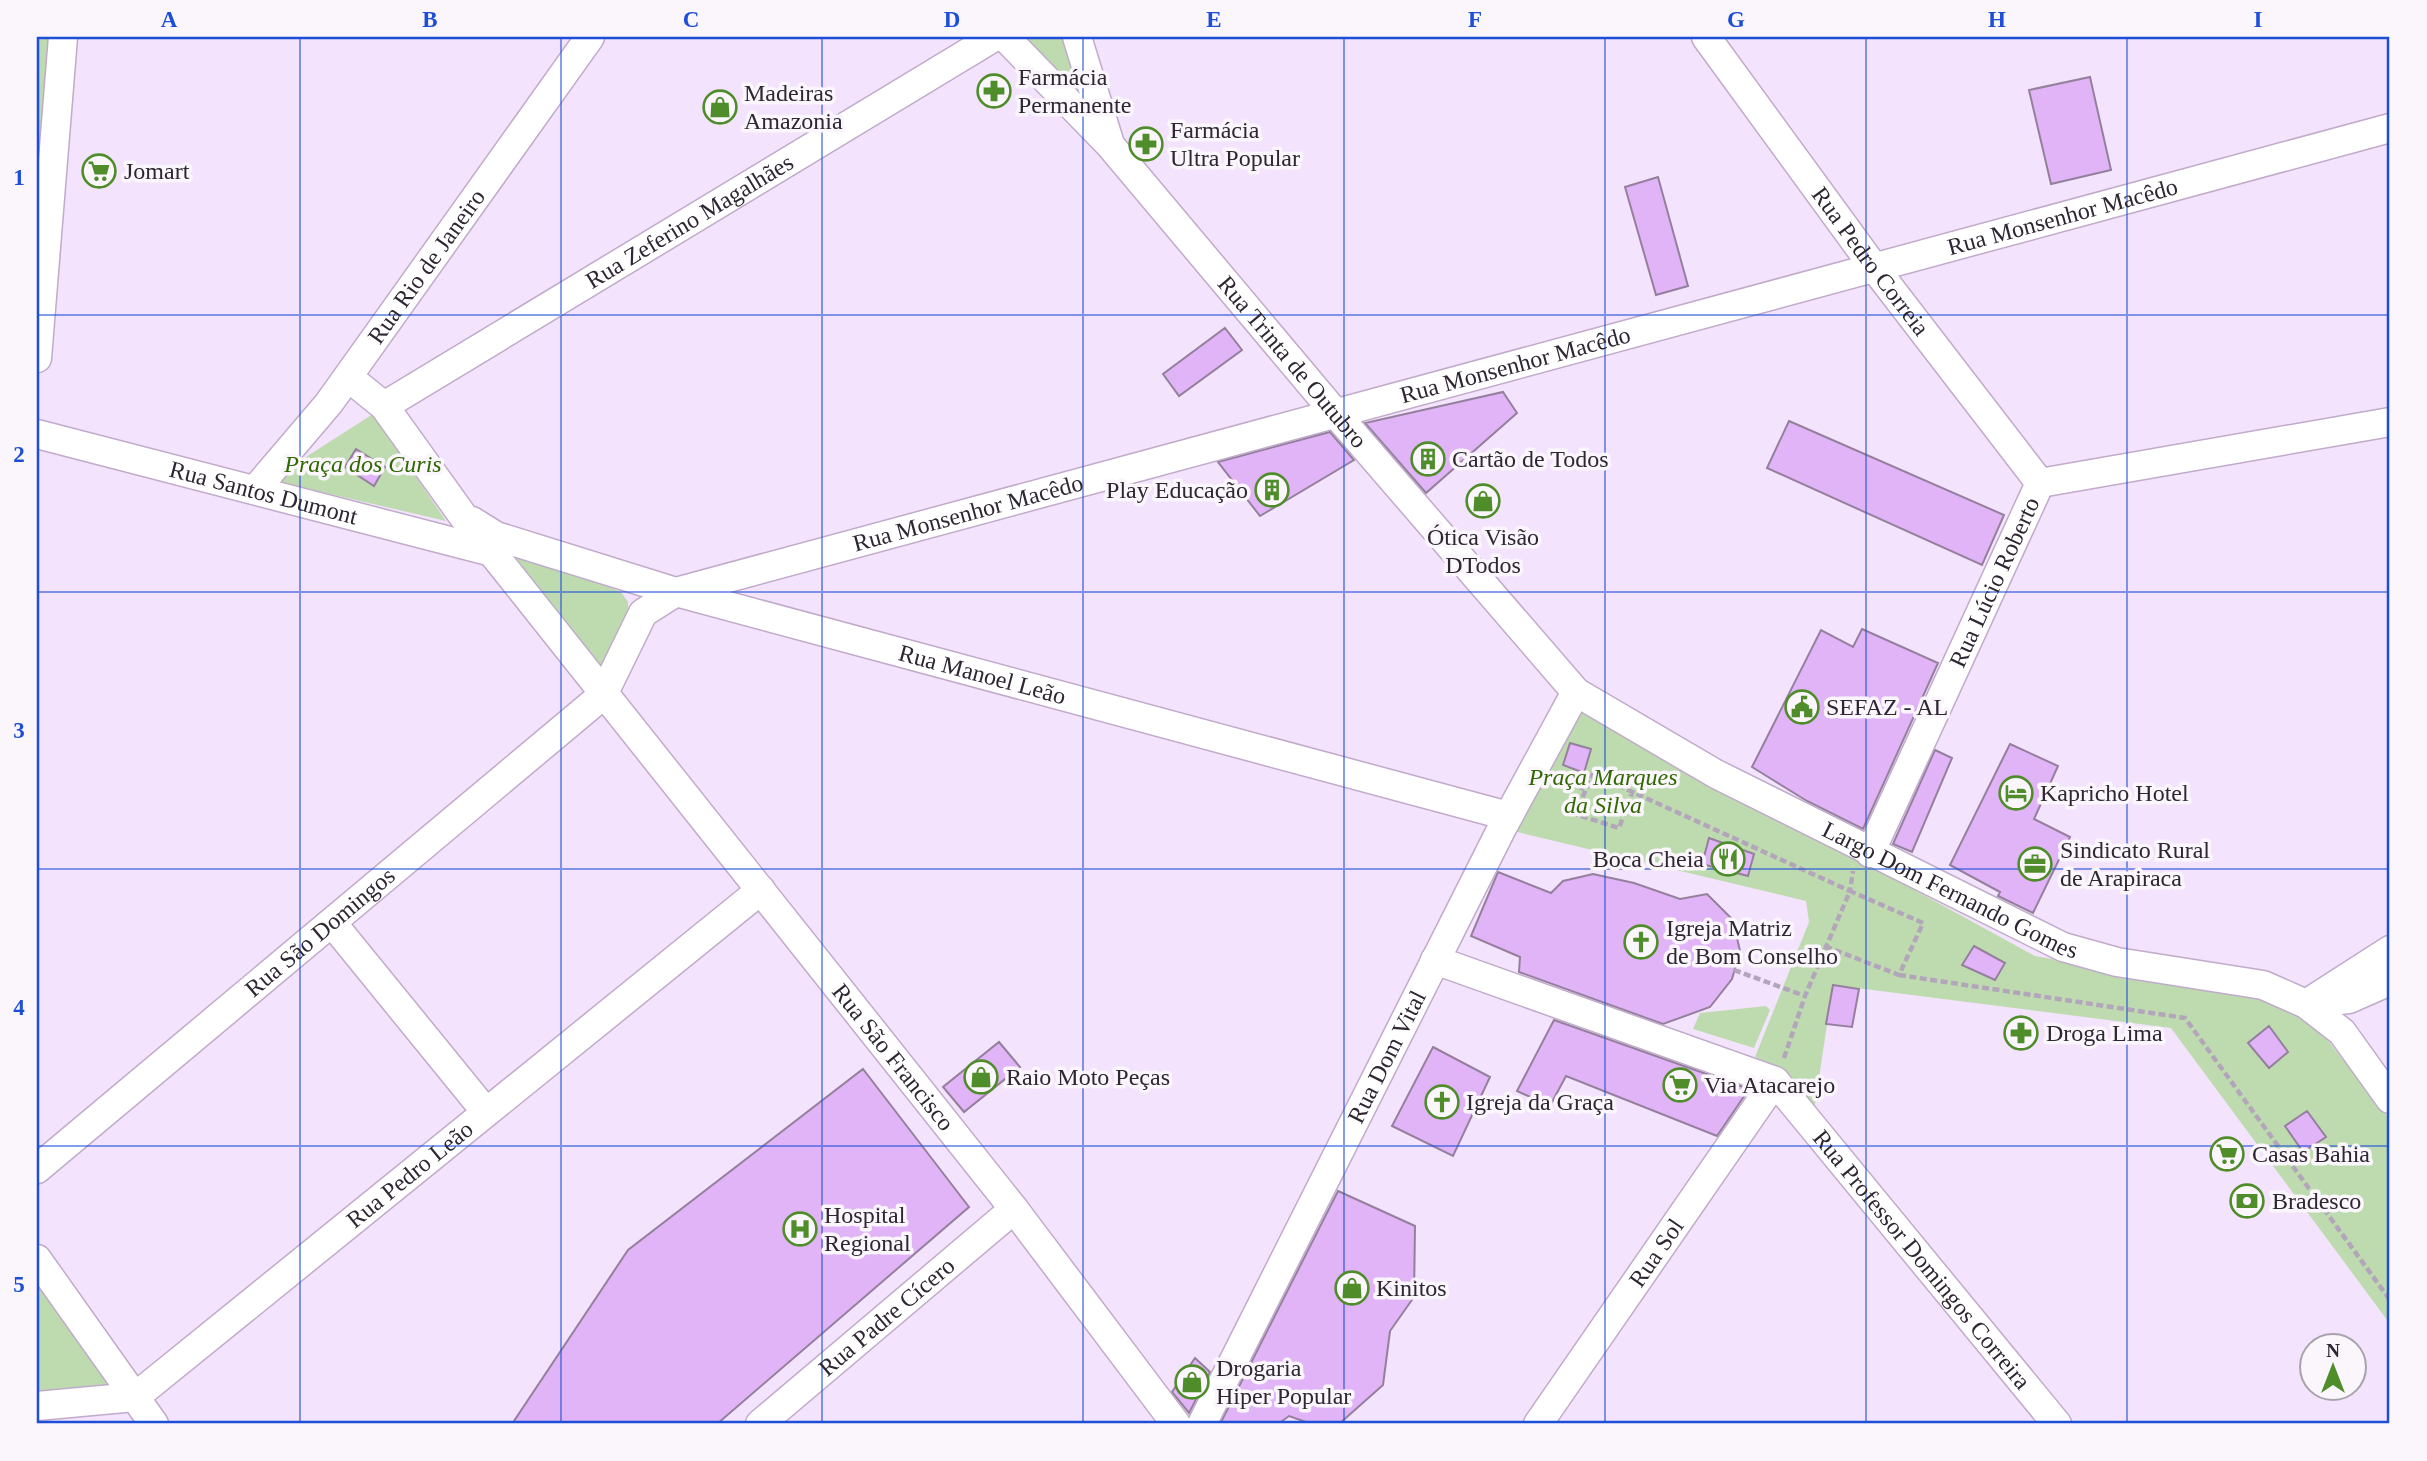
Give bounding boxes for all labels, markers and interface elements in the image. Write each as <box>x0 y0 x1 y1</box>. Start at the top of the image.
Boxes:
text: A <box>161 7 178 32</box>
text: B <box>422 7 438 32</box>
text: C <box>683 7 699 32</box>
text: D <box>944 7 960 32</box>
text: E <box>1206 7 1222 32</box>
text: F <box>1468 7 1482 32</box>
text: G <box>1727 7 1745 32</box>
text: H <box>1988 7 2006 32</box>
text: I <box>2254 7 2263 32</box>
place label: Farmácia Permanente <box>1018 64 1131 118</box>
pharmacy icon: Farmácia Permanente <box>975 72 1013 110</box>
place label: Madeiras Amazonia <box>744 80 843 134</box>
shop icon: Madeiras Amazonia <box>701 88 739 126</box>
place label: Farmácia Ultra Popular <box>1170 117 1300 171</box>
pharmacy icon: Farmácia Ultra Popular <box>1127 125 1165 163</box>
street label: Rua Zeferino Magalhães <box>581 149 798 294</box>
supermarket icon: Jomart <box>80 152 118 190</box>
place label: Jomart <box>124 158 190 184</box>
text: 1 <box>13 165 25 190</box>
street label: Rua Monsenhor Macêdo <box>1945 173 2180 260</box>
street label: Rua Pedro Correia <box>1807 182 1935 341</box>
street label: Rua Rio de Janeiro <box>363 184 490 349</box>
street label: Rua Trinta de Outubro <box>1213 271 1372 453</box>
street label: Rua Monsenhor Macêdo <box>1397 321 1633 408</box>
building icon: Cartão de Todos <box>1409 440 1447 478</box>
text: 2 <box>13 442 25 467</box>
place label: Cartão de Todos <box>1452 446 1609 472</box>
park label: Praça dos Curis <box>283 451 442 477</box>
street label: Rua Santos Dumont <box>167 456 361 530</box>
street label: Rua Monsenhor Macêdo <box>850 469 1086 557</box>
building icon: Play Educação <box>1253 471 1291 509</box>
place label: Play Educação <box>1106 477 1248 503</box>
shop icon: Ótica Visão DTodos <box>1464 482 1502 520</box>
street label: Rua Lúcio Roberto <box>1944 493 2045 671</box>
place label: Ótica Visão DTodos <box>1427 524 1539 578</box>
street label: Rua Manoel Leão <box>896 640 1069 709</box>
public building icon: SEFAZ - AL <box>1783 688 1821 726</box>
place label: SEFAZ - AL <box>1826 694 1948 720</box>
text: 3 <box>13 718 25 743</box>
park label: Praça Marques da Silva <box>1527 764 1678 818</box>
hotel icon: Kapricho Hotel <box>1997 774 2035 812</box>
place label: Kapricho Hotel <box>2040 780 2189 806</box>
street label: Largo Dom Fernando Gomes <box>1818 816 2081 963</box>
place label: Sindicato Rural de Arapiraca <box>2060 837 2210 891</box>
restaurant icon: Boca Cheia <box>1709 840 1747 878</box>
office icon: Sindicato Rural de Arapiraca <box>2016 845 2054 883</box>
place label: Boca Cheia <box>1593 846 1704 872</box>
street label: Rua São Domingos <box>240 862 400 1002</box>
place label: Igreja Matriz de Bom Conselho <box>1666 915 1838 969</box>
church icon: Igreja Matriz de Bom Conselho <box>1622 923 1660 961</box>
street label: Rua São Francisco <box>827 979 959 1136</box>
street label: Rua Dom Vital <box>1343 986 1431 1127</box>
text: 4 <box>13 995 25 1020</box>
pharmacy icon: Droga Lima <box>2002 1014 2040 1052</box>
place label: Droga Lima <box>2046 1020 2163 1046</box>
shop icon: Raio Moto Peças <box>962 1058 1000 1096</box>
place label: Raio Moto Peças <box>1006 1064 1170 1090</box>
supermarket icon: Via Atacarejo <box>1661 1066 1699 1104</box>
place label: Via Atacarejo <box>1704 1072 1835 1098</box>
church icon: Igreja da Graça <box>1423 1083 1461 1121</box>
place label: Igreja da Graça <box>1466 1089 1614 1115</box>
street label: Rua Pedro Leão <box>341 1116 478 1233</box>
street label: Rua Professor Domingos Correira <box>1808 1125 2036 1394</box>
supermarket icon: Casas Bahia <box>2208 1135 2246 1173</box>
place label: Casas Bahia <box>2252 1141 2370 1167</box>
bank icon: Bradesco <box>2228 1182 2266 1220</box>
place label: Bradesco <box>2272 1188 2361 1214</box>
place label: Hospital Regional <box>824 1202 911 1256</box>
hospital icon: Hospital Regional <box>781 1210 819 1248</box>
street label: Rua Sol <box>1624 1214 1689 1292</box>
street label: Rua Padre Cícero <box>814 1252 960 1381</box>
shop icon: Kinitos <box>1333 1269 1371 1307</box>
text: 5 <box>13 1272 25 1297</box>
place label: Kinitos <box>1376 1275 1447 1301</box>
north arrow <box>2298 1332 2368 1402</box>
text: N <box>2326 1340 2340 1361</box>
place label: Drogaria Hiper Popular <box>1216 1355 1351 1409</box>
shop icon: Drogaria Hiper Popular <box>1173 1363 1211 1401</box>

